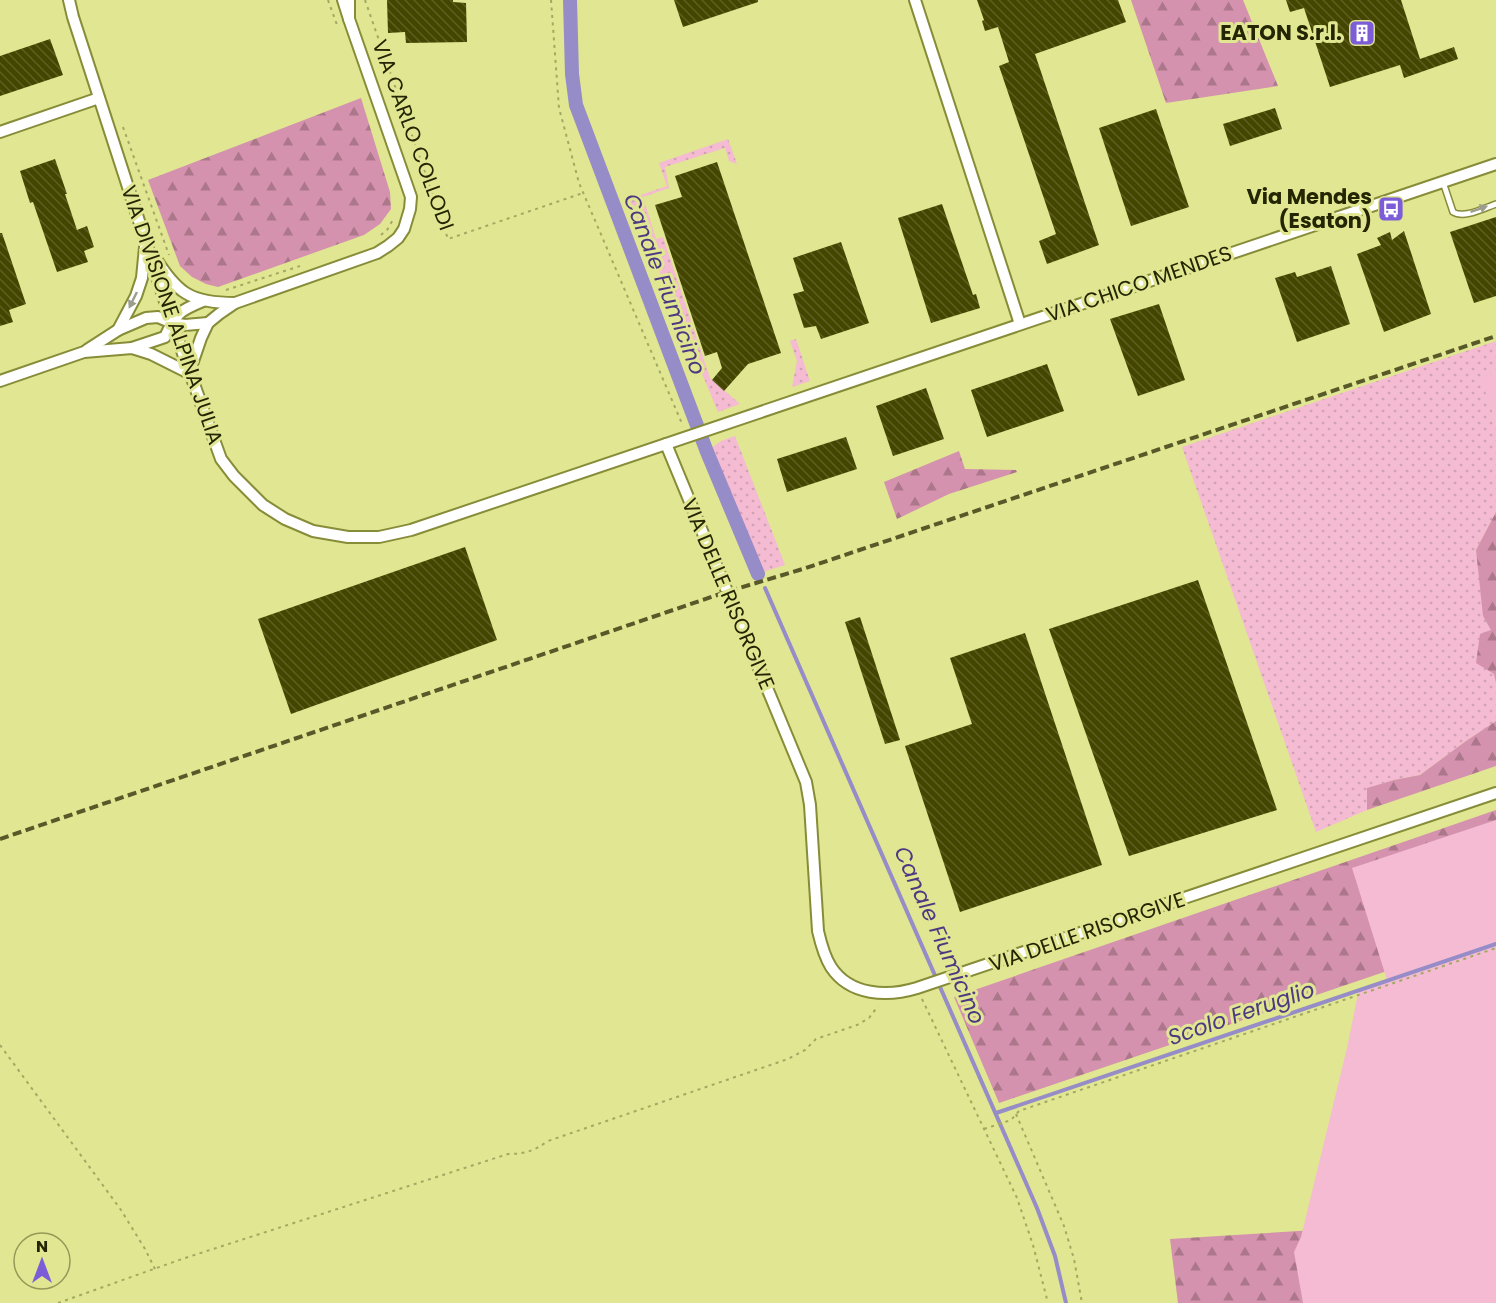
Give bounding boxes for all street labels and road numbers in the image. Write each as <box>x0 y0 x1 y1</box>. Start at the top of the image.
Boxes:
street label: VIA CARLO COLLODI <box>366 36 461 234</box>
street label: VIA DIVISIONE ALPINA JULIA <box>114 181 231 448</box>
street label: VIA CHICO MENDES <box>1042 238 1236 329</box>
street label: VIA DELLE RISORGIVE <box>675 494 782 694</box>
street label: VIA DELLE RISORGIVE <box>985 884 1189 979</box>

